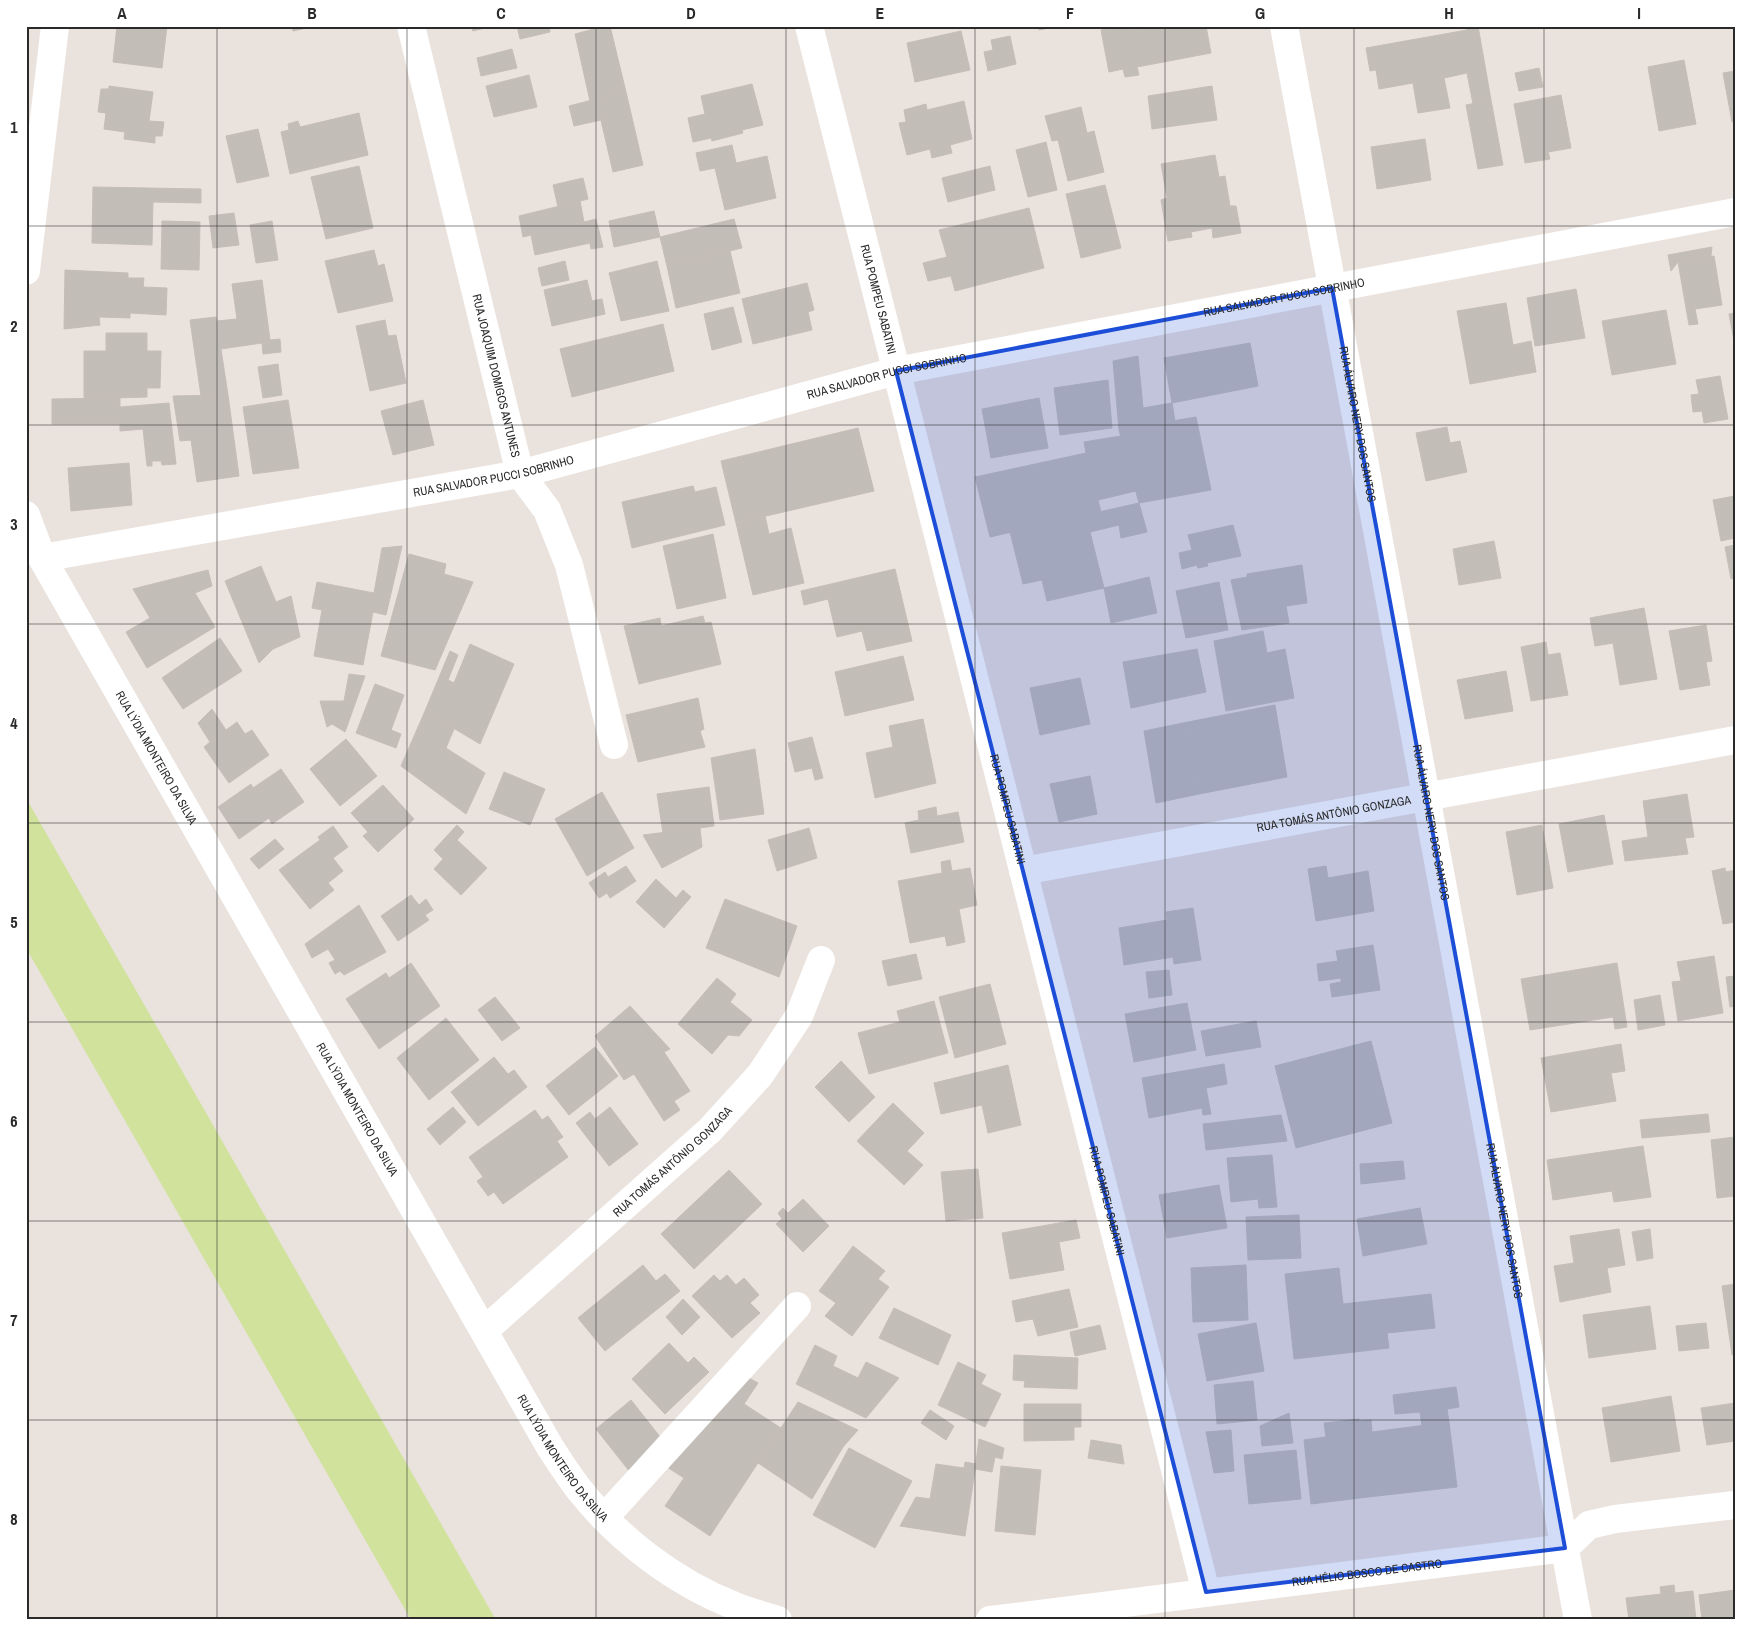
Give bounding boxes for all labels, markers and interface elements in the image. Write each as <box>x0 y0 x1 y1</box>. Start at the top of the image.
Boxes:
text: A <box>117 2 127 24</box>
text: B <box>307 2 317 24</box>
text: C <box>496 2 506 24</box>
text: D <box>686 2 696 24</box>
text: E <box>876 2 885 24</box>
text: F <box>1066 2 1074 24</box>
text: G <box>1255 2 1265 24</box>
text: H <box>1444 2 1454 24</box>
text: I <box>1637 2 1641 24</box>
text: 1 <box>10 116 18 138</box>
street label: RUA POMPEU SABATINI <box>857 243 900 356</box>
street label: RUA SALVADOR PUCCI SOBRINHO <box>1202 274 1366 321</box>
street label: RUA JOAQUIM DOMIGOS ANTUNES <box>469 293 524 459</box>
text: 2 <box>10 315 18 337</box>
street label: RUA ÁLVARO NERY DOS SANTOS <box>1335 345 1380 504</box>
street label: RUA SALVADOR PUCCI SOBRINHO <box>805 350 968 403</box>
street label: RUA SALVADOR PUCCI SOBRINHO <box>412 451 576 501</box>
text: 3 <box>10 513 18 535</box>
street label: RUA LÝDIA MONTEIRO DA SILVA <box>112 688 201 828</box>
text: 4 <box>10 712 18 734</box>
street label: RUA ÁLVARO NERY DOS SANTOS <box>1409 743 1453 902</box>
street label: RUA POMPEU SABATINI <box>986 753 1029 866</box>
street label: RUA TOMÁS ANTÔNIO GONZAGA <box>1255 792 1413 836</box>
text: 5 <box>10 911 18 933</box>
street label: RUA LÝDIA MONTEIRO DA SILVA <box>313 1040 402 1179</box>
street label: RUA TOMÁS ANTÔNIO GONZAGA <box>610 1103 736 1221</box>
text: 6 <box>10 1110 18 1132</box>
street label: RUA ÁLVARO NERY DOS SANTOS <box>1482 1142 1527 1300</box>
street label: RUA POMPEU SABATINI <box>1085 1144 1128 1257</box>
text: 7 <box>10 1309 18 1331</box>
street label: RUA LÝDIA MONTEIRO DA SILVA <box>514 1391 612 1525</box>
text: 8 <box>10 1508 18 1530</box>
street label: RUA HÉLIO BOSCO DE CASTRO <box>1291 1555 1443 1590</box>

